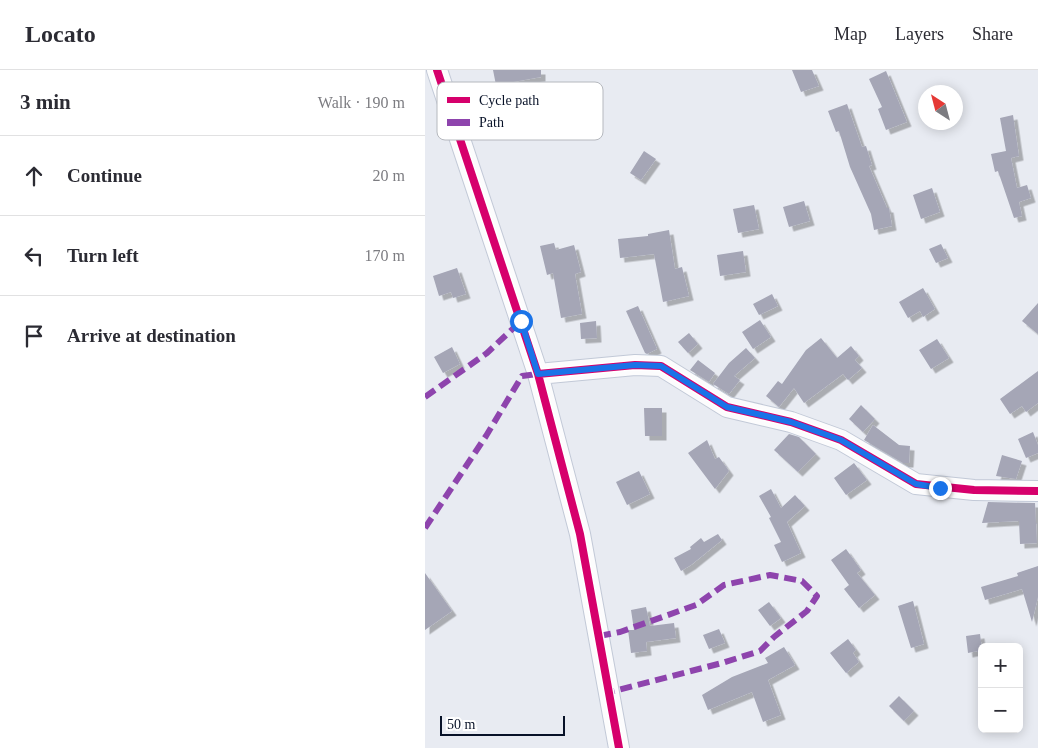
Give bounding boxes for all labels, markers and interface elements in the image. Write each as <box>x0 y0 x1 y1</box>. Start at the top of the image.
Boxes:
text: Locato <box>25 21 96 47</box>
text: Map <box>834 24 867 44</box>
text: Layers <box>895 24 944 44</box>
text: Share <box>972 24 1013 44</box>
legend <box>437 82 603 140</box>
north arrow <box>918 85 963 130</box>
text: 3 min <box>20 90 71 114</box>
text: Cycle path <box>479 93 539 108</box>
text: Walk · 190 m <box>318 94 405 111</box>
text: Path <box>479 115 504 130</box>
icon: ahead <box>20 162 48 190</box>
text: Continue <box>67 165 142 186</box>
text: 20 m <box>373 167 405 184</box>
icon: left <box>20 242 48 270</box>
text: Turn left <box>67 245 139 266</box>
text: 170 m <box>365 247 405 264</box>
route start <box>510 310 533 333</box>
icon: arrive <box>20 322 48 350</box>
text: Arrive at destination <box>67 325 236 346</box>
route end <box>929 477 952 500</box>
map controls <box>978 643 1023 733</box>
button: + <box>978 643 1023 688</box>
button: − <box>978 688 1023 733</box>
scale bar <box>440 713 565 736</box>
text: 50 m <box>447 717 475 732</box>

